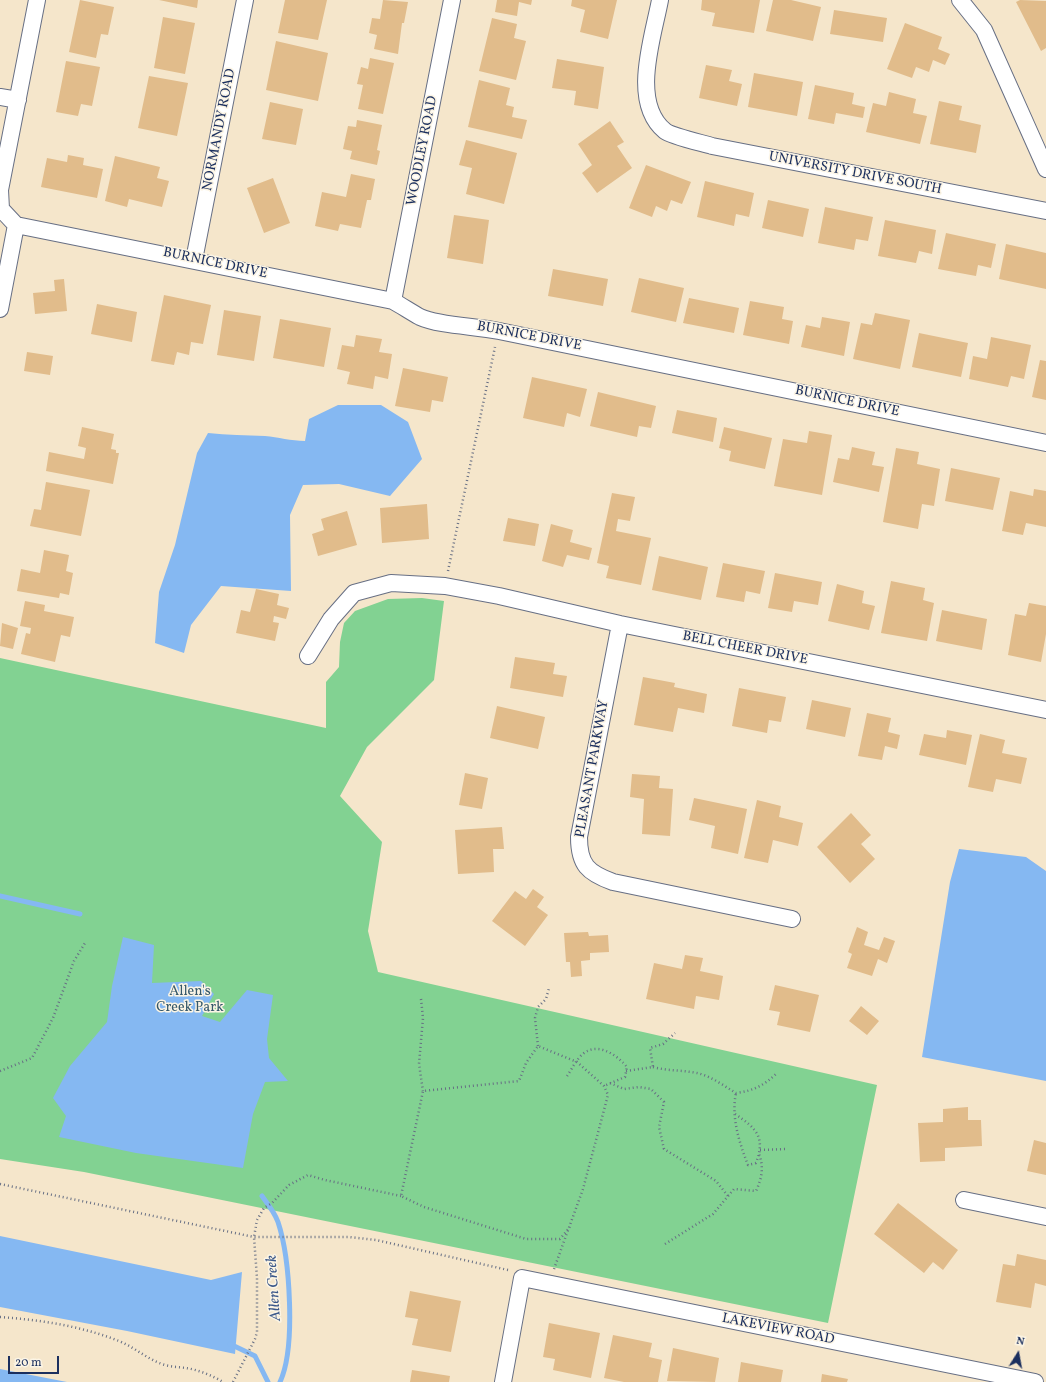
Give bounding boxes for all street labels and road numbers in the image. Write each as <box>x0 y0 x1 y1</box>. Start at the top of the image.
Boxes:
street label: NORMANDY ROAD <box>200 67 240 193</box>
street label: WOODLEY ROAD <box>404 95 442 207</box>
street label: UNIVERSITY DRIVE SOUTH <box>767 149 943 199</box>
street label: BURNICE DRIVE <box>161 245 269 283</box>
street label: BURNICE DRIVE <box>475 319 583 355</box>
street label: BURNICE DRIVE <box>793 383 901 421</box>
street label: BELL CHEER DRIVE <box>681 629 809 669</box>
street label: PLEASANT PARKWAY <box>573 699 613 839</box>
street label: LAKEVIEW ROAD <box>720 1311 836 1349</box>

